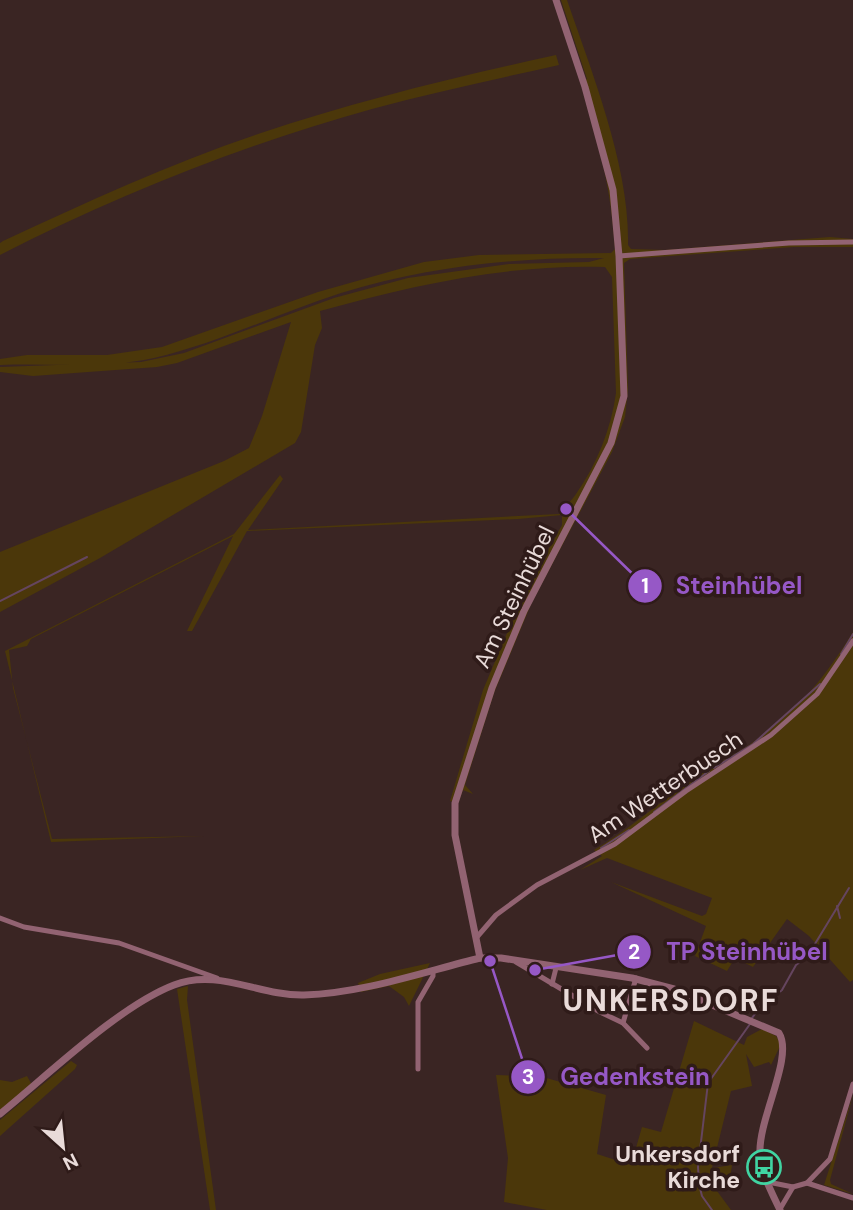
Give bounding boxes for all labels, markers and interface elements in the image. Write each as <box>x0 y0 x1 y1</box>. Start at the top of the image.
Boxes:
street label: Am Steinhübel <box>467 521 561 673</box>
callout: Steinhübel <box>627 563 817 608</box>
text: Steinhübel <box>676 570 802 601</box>
text: 1 <box>641 572 649 600</box>
street label: Am Wetterbusch <box>582 724 748 850</box>
callout: TP Steinhübel <box>617 929 841 974</box>
text: TP Steinhübel <box>666 936 828 967</box>
text: 2 <box>628 938 640 966</box>
district label: UNKERSDORF <box>563 981 779 1020</box>
callout: Gedenkstein <box>511 1054 723 1099</box>
text: Gedenkstein <box>560 1061 710 1092</box>
text: 3 <box>522 1063 534 1091</box>
north arrow <box>28 1112 98 1182</box>
place label: Unkersdorf Kirche <box>615 1139 740 1195</box>
text: N <box>59 1147 82 1176</box>
bus stop icon: Unkersdorf Kirche <box>745 1148 783 1186</box>

